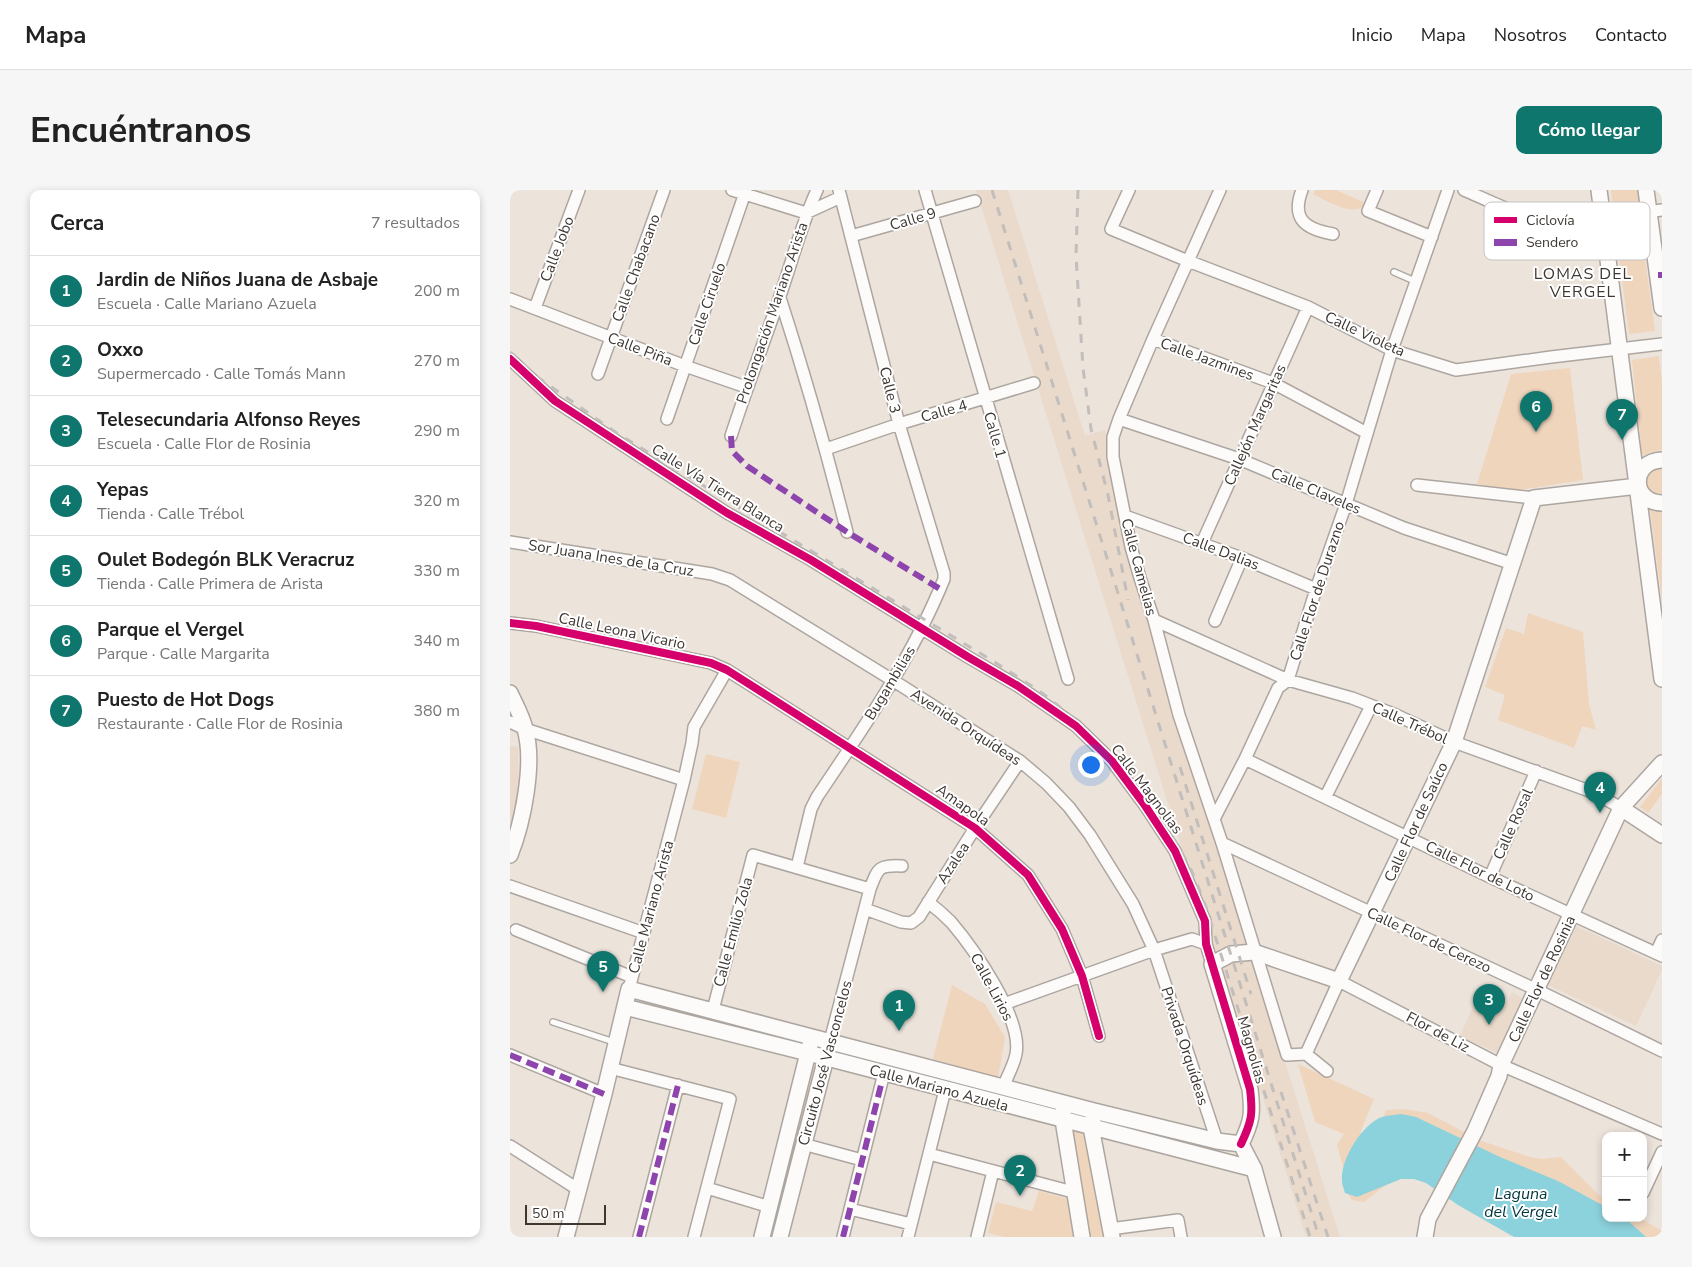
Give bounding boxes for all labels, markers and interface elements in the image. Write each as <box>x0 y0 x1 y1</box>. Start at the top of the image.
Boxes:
text: Mapa <box>25 19 87 51</box>
text: Inicio <box>1351 23 1393 47</box>
text: Mapa <box>1421 23 1466 47</box>
text: Nosotros <box>1494 23 1567 47</box>
text: Contacto <box>1595 23 1667 47</box>
button: Cómo llegar <box>1516 106 1662 154</box>
text: Encuéntranos <box>30 107 251 154</box>
legend <box>1484 202 1650 260</box>
street label: Calle 9 <box>887 203 939 235</box>
text: Cerca <box>50 209 104 237</box>
street label: Calle Chabacano <box>607 211 665 325</box>
text: Ciclovía <box>1526 211 1575 230</box>
text: 7 resultados <box>371 212 460 234</box>
street label: Calle Jobo <box>535 213 579 285</box>
street label: Prolongación Mariano Arista <box>732 220 812 406</box>
text: Sendero <box>1526 233 1579 252</box>
street label: Calle Ciruelo <box>683 260 731 348</box>
district label: LOMAS DEL VERGEL <box>1534 263 1632 303</box>
text: Jardin de Niños Juana de Asbaje <box>97 267 378 293</box>
text: 1 <box>61 280 71 302</box>
text: 200 m <box>413 280 460 302</box>
text: Escuela · Calle Mariano Azuela <box>97 293 317 315</box>
street label: Calle Violeta <box>1322 307 1408 361</box>
street label: Calle Piña <box>605 327 675 371</box>
street label: Calle Jazmines <box>1157 333 1257 385</box>
text: Oxxo <box>97 337 143 363</box>
text: 2 <box>61 350 71 372</box>
text: 270 m <box>413 350 460 372</box>
street label: Callejón Margaritas <box>1219 361 1291 489</box>
text: Supermercado · Calle Tomás Mann <box>97 363 346 385</box>
street label: Calle 3 <box>875 365 905 415</box>
pin: 6 <box>1520 391 1552 432</box>
street label: Calle 4 <box>918 395 970 427</box>
pin: 7 <box>1606 399 1638 440</box>
text: Telesecundaria Alfonso Reyes <box>97 407 361 433</box>
street label: Calle 1 <box>979 409 1011 461</box>
text: 3 <box>61 420 71 442</box>
text: 290 m <box>413 420 460 442</box>
text: Escuela · Calle Flor de Rosinia <box>97 433 311 455</box>
street label: Calle Vía Tierra Blanca <box>648 439 788 537</box>
street label: Calle Claveles <box>1268 463 1364 519</box>
text: Yepas <box>97 477 149 503</box>
text: 4 <box>61 490 71 512</box>
text: 320 m <box>413 490 460 512</box>
text: Tienda · Calle Trébol <box>97 503 244 525</box>
street label: Calle Camelias <box>1116 516 1162 618</box>
street label: Calle Flor de Durazno <box>1285 519 1349 663</box>
street label: Calle Dalias <box>1180 527 1262 575</box>
street label: Sor Juana Ines de la Cruz <box>527 535 695 581</box>
text: Oulet Bodegón BLK Veracruz <box>97 547 354 573</box>
text: 5 <box>61 560 71 582</box>
text: 330 m <box>413 560 460 582</box>
text: Tienda · Calle Primera de Arista <box>97 573 323 595</box>
street label: Calle Leona Vicario <box>557 608 687 654</box>
text: Parque el Vergel <box>97 617 244 643</box>
text: 6 <box>61 630 71 652</box>
text: 340 m <box>413 630 460 652</box>
street label: Bugambilias <box>860 642 920 724</box>
text: Parque · Calle Margarita <box>97 643 270 665</box>
street label: Avenida Orquídeas <box>907 684 1025 770</box>
text: Puesto de Hot Dogs <box>97 687 274 713</box>
street label: Calle Trébol <box>1369 697 1452 749</box>
text: 7 <box>61 700 71 722</box>
text: 380 m <box>413 700 460 722</box>
text: Restaurante · Calle Flor de Rosinia <box>97 713 343 735</box>
street label: Calle Magnolias <box>1107 740 1187 838</box>
your location <box>1078 752 1104 778</box>
street label: Calle Flor de Saúco <box>1379 759 1453 885</box>
pin: 4 <box>1584 772 1616 813</box>
street label: Amapola <box>932 779 994 831</box>
street label: Calle Rosal <box>1488 785 1538 863</box>
street label: Calle Flor de Loto <box>1422 836 1538 906</box>
street label: Calle Mariano Arista <box>624 838 678 976</box>
street label: Azalea <box>932 838 974 888</box>
street label: Calle Emilio Zola <box>709 875 757 989</box>
street label: Calle Flor de Cerezo <box>1364 902 1494 978</box>
street label: Calle Flor de Rosinia <box>1504 912 1580 1046</box>
street label: Calle Lirios <box>966 949 1018 1025</box>
pin: 5 <box>587 951 619 992</box>
street label: Circuito José Vasconcelos <box>793 978 857 1148</box>
street label: Privada Orquídeas <box>1156 984 1214 1108</box>
pin: 3 <box>1473 984 1505 1025</box>
pin: 1 <box>883 990 915 1031</box>
street label: Flor de Liz <box>1403 1007 1473 1057</box>
street label: Magnolias <box>1233 1014 1271 1086</box>
street label: Calle Mariano Azuela <box>867 1060 1011 1116</box>
map controls <box>1602 1132 1647 1222</box>
button: + <box>1602 1132 1647 1177</box>
pin: 2 <box>1004 1155 1036 1196</box>
button: − <box>1602 1177 1647 1222</box>
water label: Laguna del Vergel <box>1484 1183 1558 1223</box>
scale bar <box>525 1202 606 1225</box>
text: 50 m <box>532 1204 564 1223</box>

